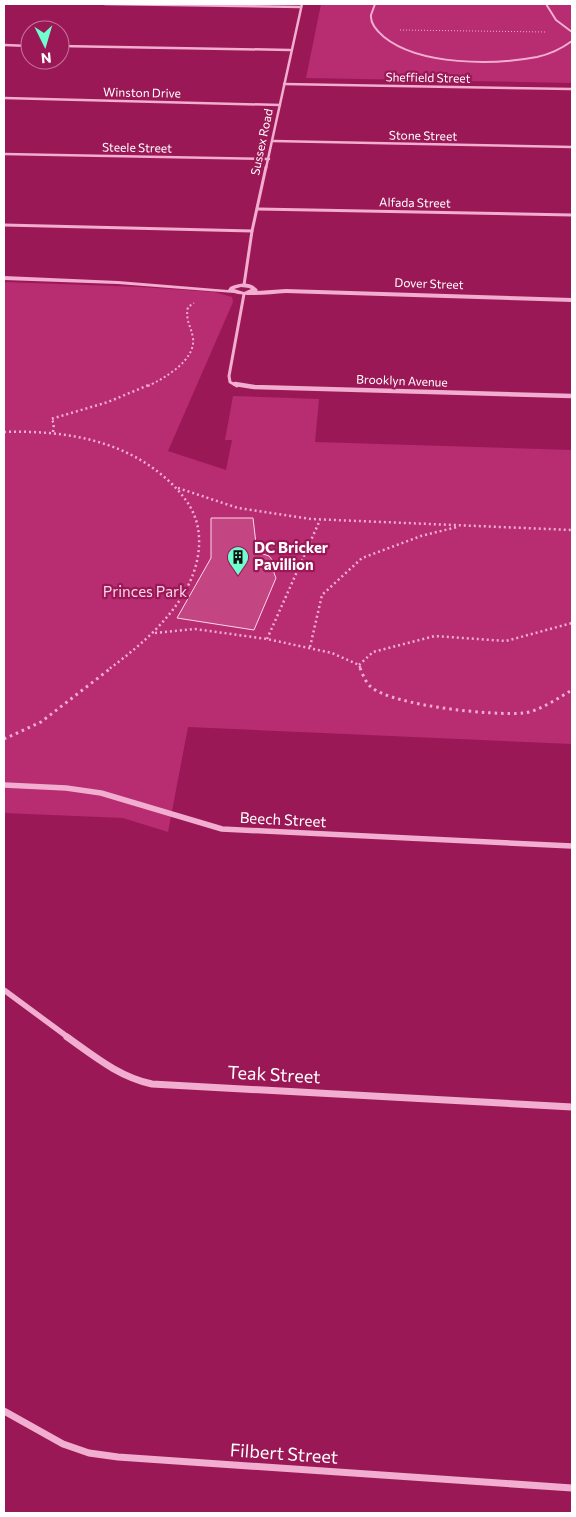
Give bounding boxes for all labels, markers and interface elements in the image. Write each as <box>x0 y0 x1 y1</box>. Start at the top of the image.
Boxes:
north arrow <box>20 20 70 70</box>
text: N <box>40 50 52 67</box>
street label: Sheffield Street <box>385 69 471 85</box>
street label: Winston Drive <box>103 84 181 100</box>
street label: Sussex Road <box>247 107 275 176</box>
street label: Stone Street <box>389 127 457 143</box>
street label: Steele Street <box>102 139 172 155</box>
street label: Alfada Street <box>379 194 451 210</box>
street label: Dover Street <box>394 275 464 291</box>
street label: Brooklyn Avenue <box>356 371 448 389</box>
place label: DC Bricker Pavillion <box>254 538 328 573</box>
building icon: DC Bricker Pavillion <box>226 545 250 576</box>
park label: Princes Park <box>103 582 187 600</box>
street label: Beech Street <box>239 808 327 830</box>
street label: Teak Street <box>227 1061 321 1087</box>
street label: Filbert Street <box>229 1438 339 1468</box>

